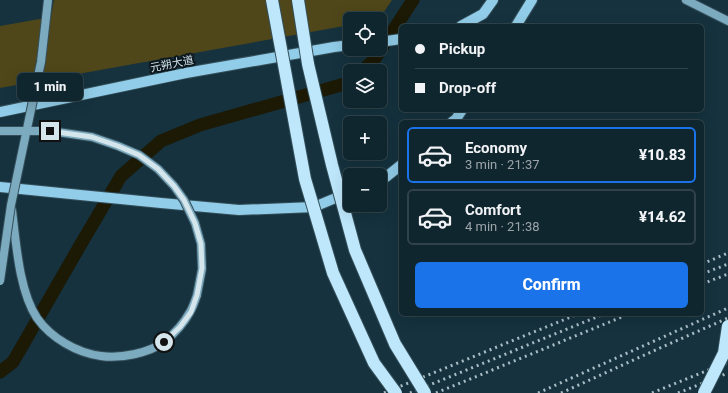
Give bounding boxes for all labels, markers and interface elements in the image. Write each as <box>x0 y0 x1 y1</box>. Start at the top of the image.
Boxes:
map controls <box>343 12 387 212</box>
button: locate <box>343 12 387 56</box>
text: Pickup <box>439 40 485 58</box>
street label: 元朔大道 <box>149 53 195 75</box>
button: layers <box>343 64 387 108</box>
callout: 1 min <box>17 73 83 101</box>
text: 1 min <box>34 79 66 94</box>
text: Drop-off <box>439 79 496 97</box>
button: + <box>343 116 387 160</box>
route end <box>41 122 59 140</box>
icon: car <box>417 137 453 173</box>
text: Economy <box>465 139 527 157</box>
text: ¥10.83 <box>639 146 686 164</box>
text: 3 min · 21:37 <box>465 157 540 172</box>
button: − <box>343 168 387 212</box>
icon: car <box>417 199 453 235</box>
text: Comfort <box>465 201 521 219</box>
text: ¥14.62 <box>639 208 686 226</box>
text: 4 min · 21:38 <box>465 219 540 234</box>
button: Confirm <box>415 262 688 308</box>
route start <box>155 333 173 351</box>

